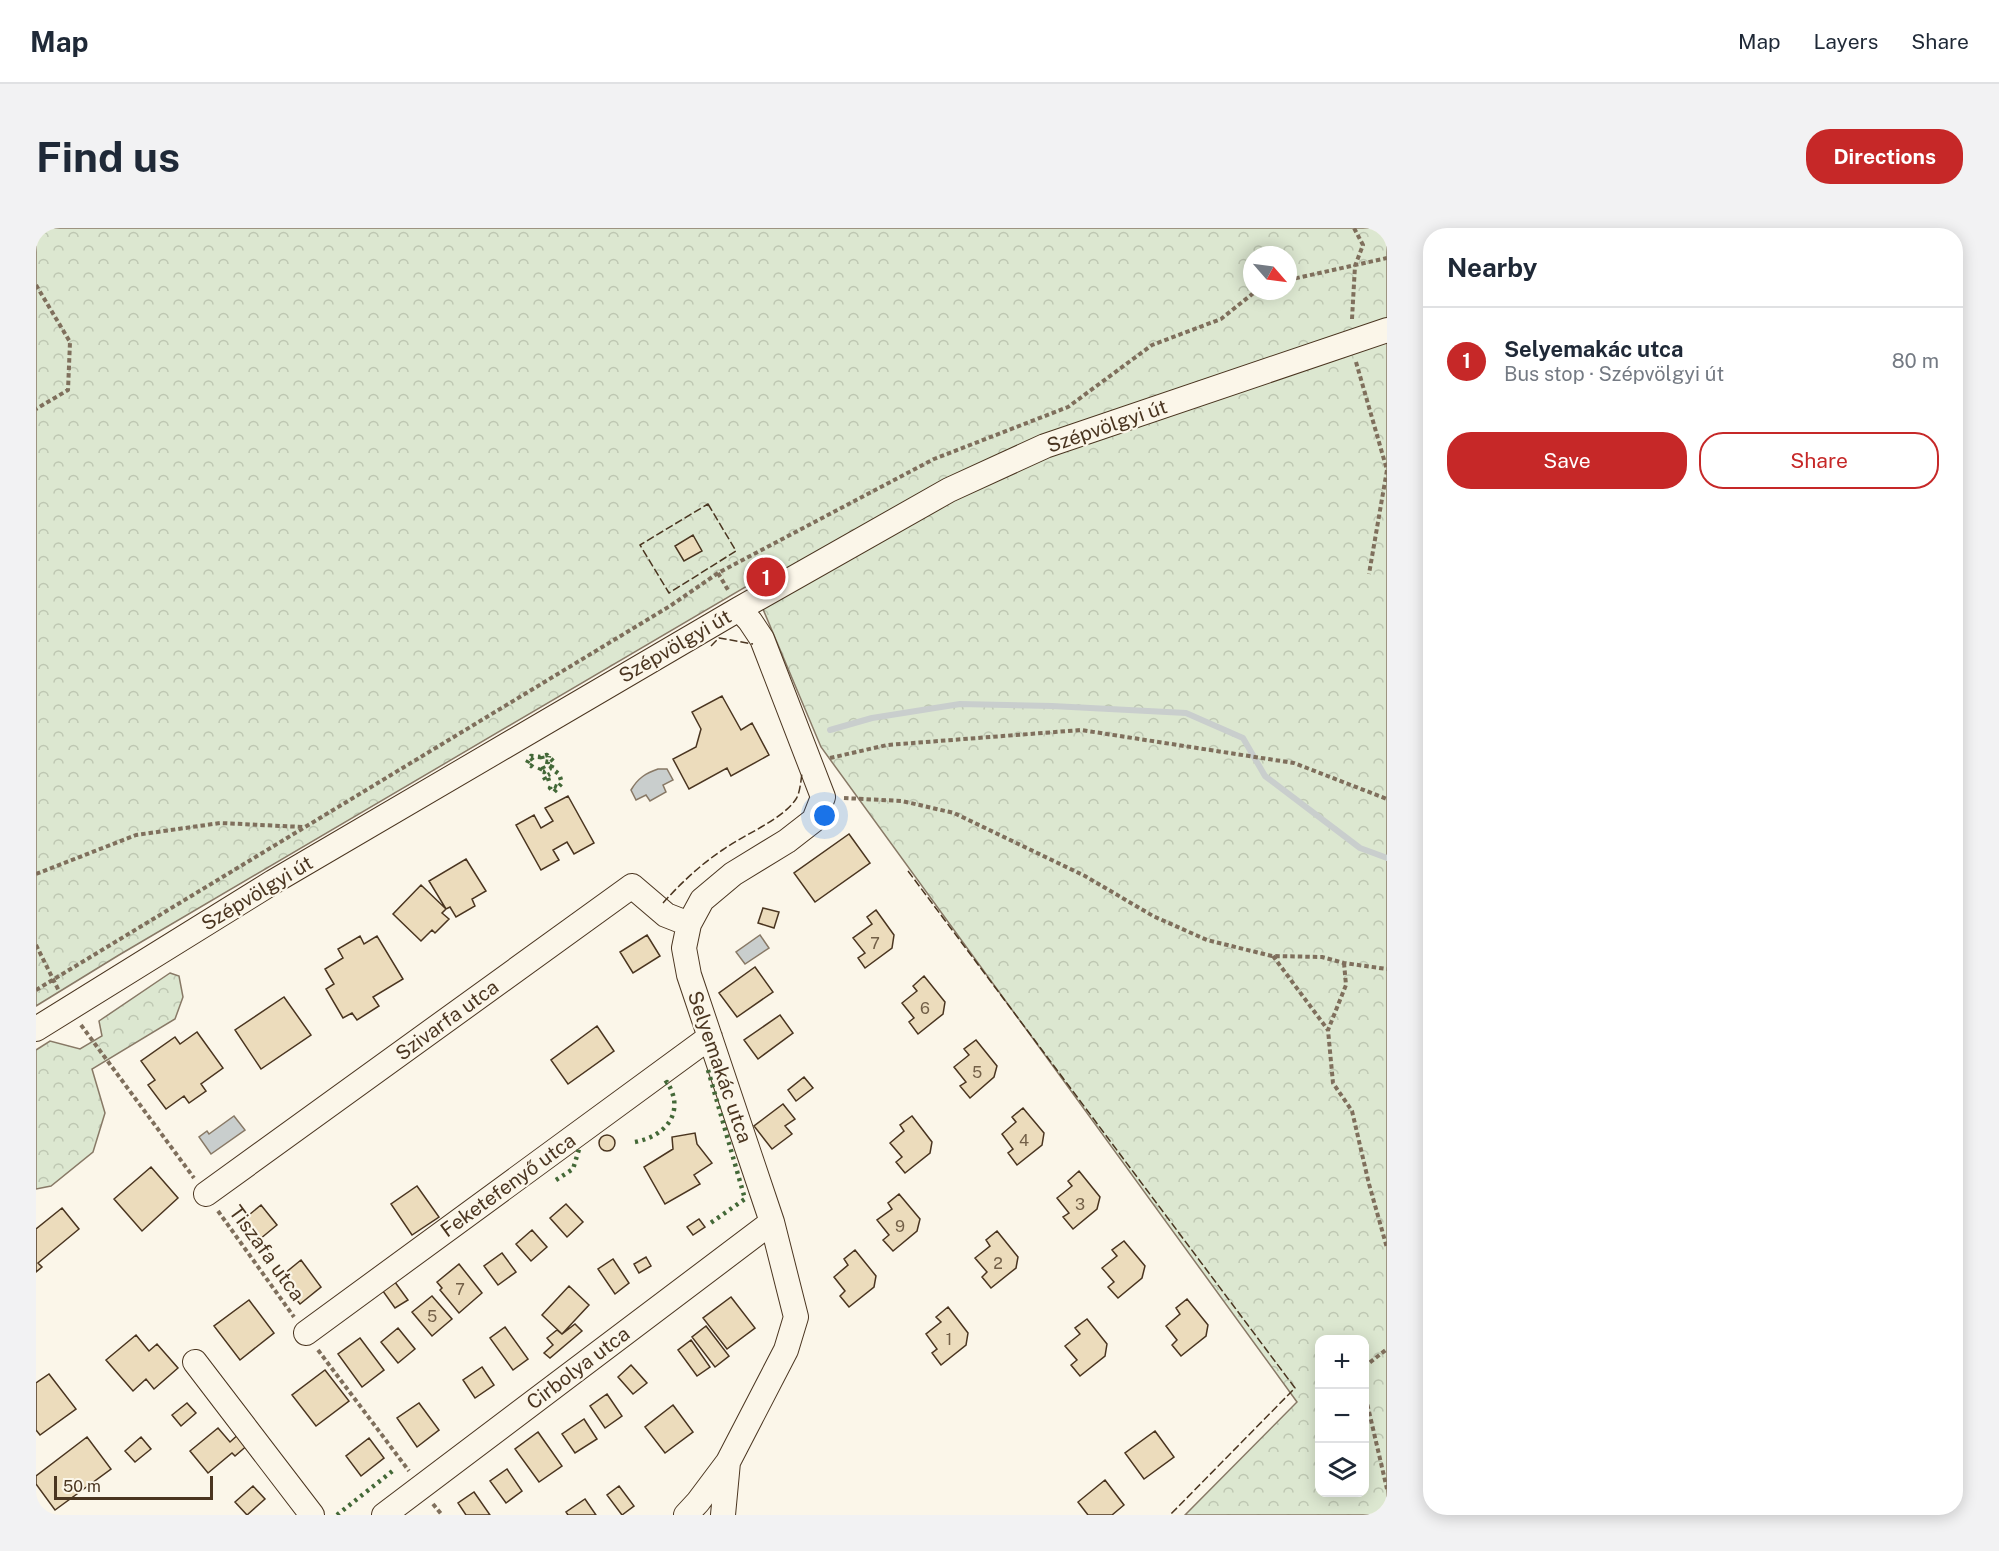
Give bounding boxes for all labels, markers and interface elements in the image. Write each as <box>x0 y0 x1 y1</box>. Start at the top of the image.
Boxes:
text: Map <box>30 25 89 58</box>
text: Map <box>1738 29 1781 54</box>
text: Layers <box>1814 29 1878 54</box>
text: Share <box>1911 29 1969 54</box>
button: Directions <box>1806 129 1963 184</box>
text: Find us <box>36 132 180 181</box>
north arrow <box>1243 246 1297 300</box>
text: Nearby <box>1447 252 1537 283</box>
text: Selyemakác utca <box>1504 336 1683 362</box>
text: 1 <box>1462 349 1471 373</box>
text: 80 m <box>1892 349 1939 373</box>
text: Bus stop · Szépvölgyi út <box>1504 362 1724 386</box>
street label: Szépvölgyi út <box>1044 394 1170 458</box>
button: Save <box>1447 432 1687 489</box>
button: Share <box>1699 432 1939 489</box>
pin: 1 <box>746 554 786 600</box>
street label: Szépvölgyi út <box>615 604 735 688</box>
your location <box>810 801 839 830</box>
street label: Szépvölgyi út <box>197 850 317 936</box>
house number: 7 <box>870 934 880 953</box>
street label: Szivarfa utca <box>391 975 503 1065</box>
street label: Selyemakác utca <box>683 988 757 1146</box>
house number: 6 <box>920 999 930 1018</box>
house number: 5 <box>972 1063 982 1082</box>
street label: Feketefenyő utca <box>436 1128 580 1242</box>
house number: 4 <box>1019 1131 1029 1150</box>
house number: 3 <box>1075 1195 1085 1214</box>
street label: Tiszafa utca <box>224 1201 310 1305</box>
house number: 9 <box>895 1217 905 1236</box>
house number: 2 <box>993 1254 1003 1273</box>
house number: 7 <box>455 1280 465 1299</box>
house number: 5 <box>427 1307 437 1326</box>
street label: Cirbolya utca <box>522 1321 634 1415</box>
house number: 1 <box>946 1330 952 1349</box>
map controls <box>1315 1335 1369 1497</box>
button: + <box>1315 1335 1369 1389</box>
button: − <box>1315 1389 1369 1443</box>
button: layers <box>1315 1443 1369 1497</box>
scale bar <box>54 1473 213 1500</box>
text: 50 m <box>63 1477 101 1496</box>

